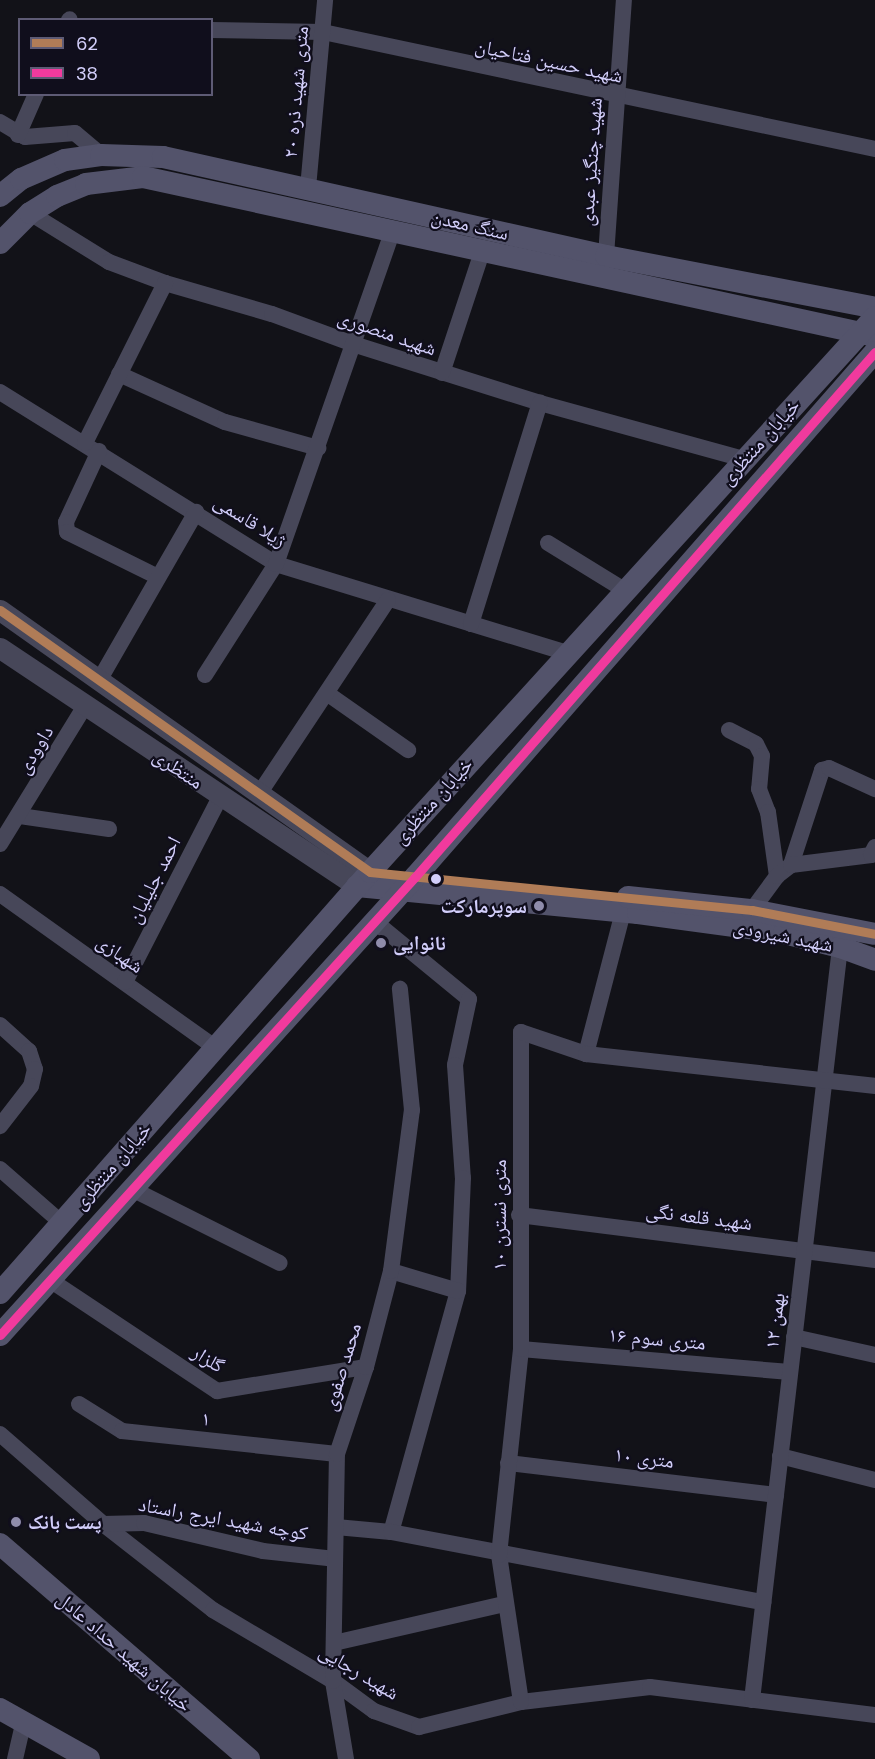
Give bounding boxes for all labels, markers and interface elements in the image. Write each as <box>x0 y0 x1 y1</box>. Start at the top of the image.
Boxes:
legend <box>18 18 213 96</box>
street label: ۲۰ متری شهید ذره <box>278 25 314 159</box>
text: 62 <box>76 31 98 56</box>
street label: شهید حسین فتاحیان <box>473 34 625 88</box>
text: 38 <box>76 61 98 86</box>
street label: شهید چنگیز عبدی <box>575 97 607 227</box>
street label: سنگ معدن <box>429 204 511 246</box>
street label: شهید منصوری <box>335 305 439 361</box>
street label: خیابان منتظری <box>715 394 805 490</box>
street label: ژیلا قاسمی <box>209 489 291 553</box>
street label: داوودی <box>11 721 59 779</box>
street label: منتظری <box>148 744 208 794</box>
street label: خیابان منتظری <box>388 753 478 849</box>
street label: احمد جلیلیان <box>122 833 186 927</box>
unlabelled marker <box>430 873 442 885</box>
place label: سوپرمارکت <box>441 894 527 918</box>
marker: سوپرمارکت <box>532 899 546 913</box>
street label: شهید شیرودی <box>731 915 835 957</box>
street label: شهبازی <box>92 929 148 979</box>
place label: نانوایی <box>393 931 446 955</box>
marker: نانوایی <box>374 936 388 950</box>
street label: خیابان منتظری <box>68 1117 156 1215</box>
street label: ۱۰ متری نسترن <box>487 1159 511 1271</box>
street label: شهید قلعه نگی <box>644 1199 754 1235</box>
street label: ۱۲ بهمن <box>760 1292 790 1350</box>
street label: محمد صفوی <box>317 1320 367 1414</box>
street label: ۱۶ متری سوم <box>607 1323 707 1355</box>
street label: گلزار <box>187 1340 229 1378</box>
street label: ۱ <box>200 1407 212 1431</box>
street label: ۱۰ متری <box>613 1442 675 1474</box>
street label: کوچه شهید ایرج راستاد <box>136 1492 310 1546</box>
place label: پست بانک <box>28 1510 101 1534</box>
marker: پست بانک <box>9 1515 23 1529</box>
street label: خیابان شهید حداد عادل <box>51 1587 197 1717</box>
street label: شهید رجایی <box>315 1639 403 1705</box>

